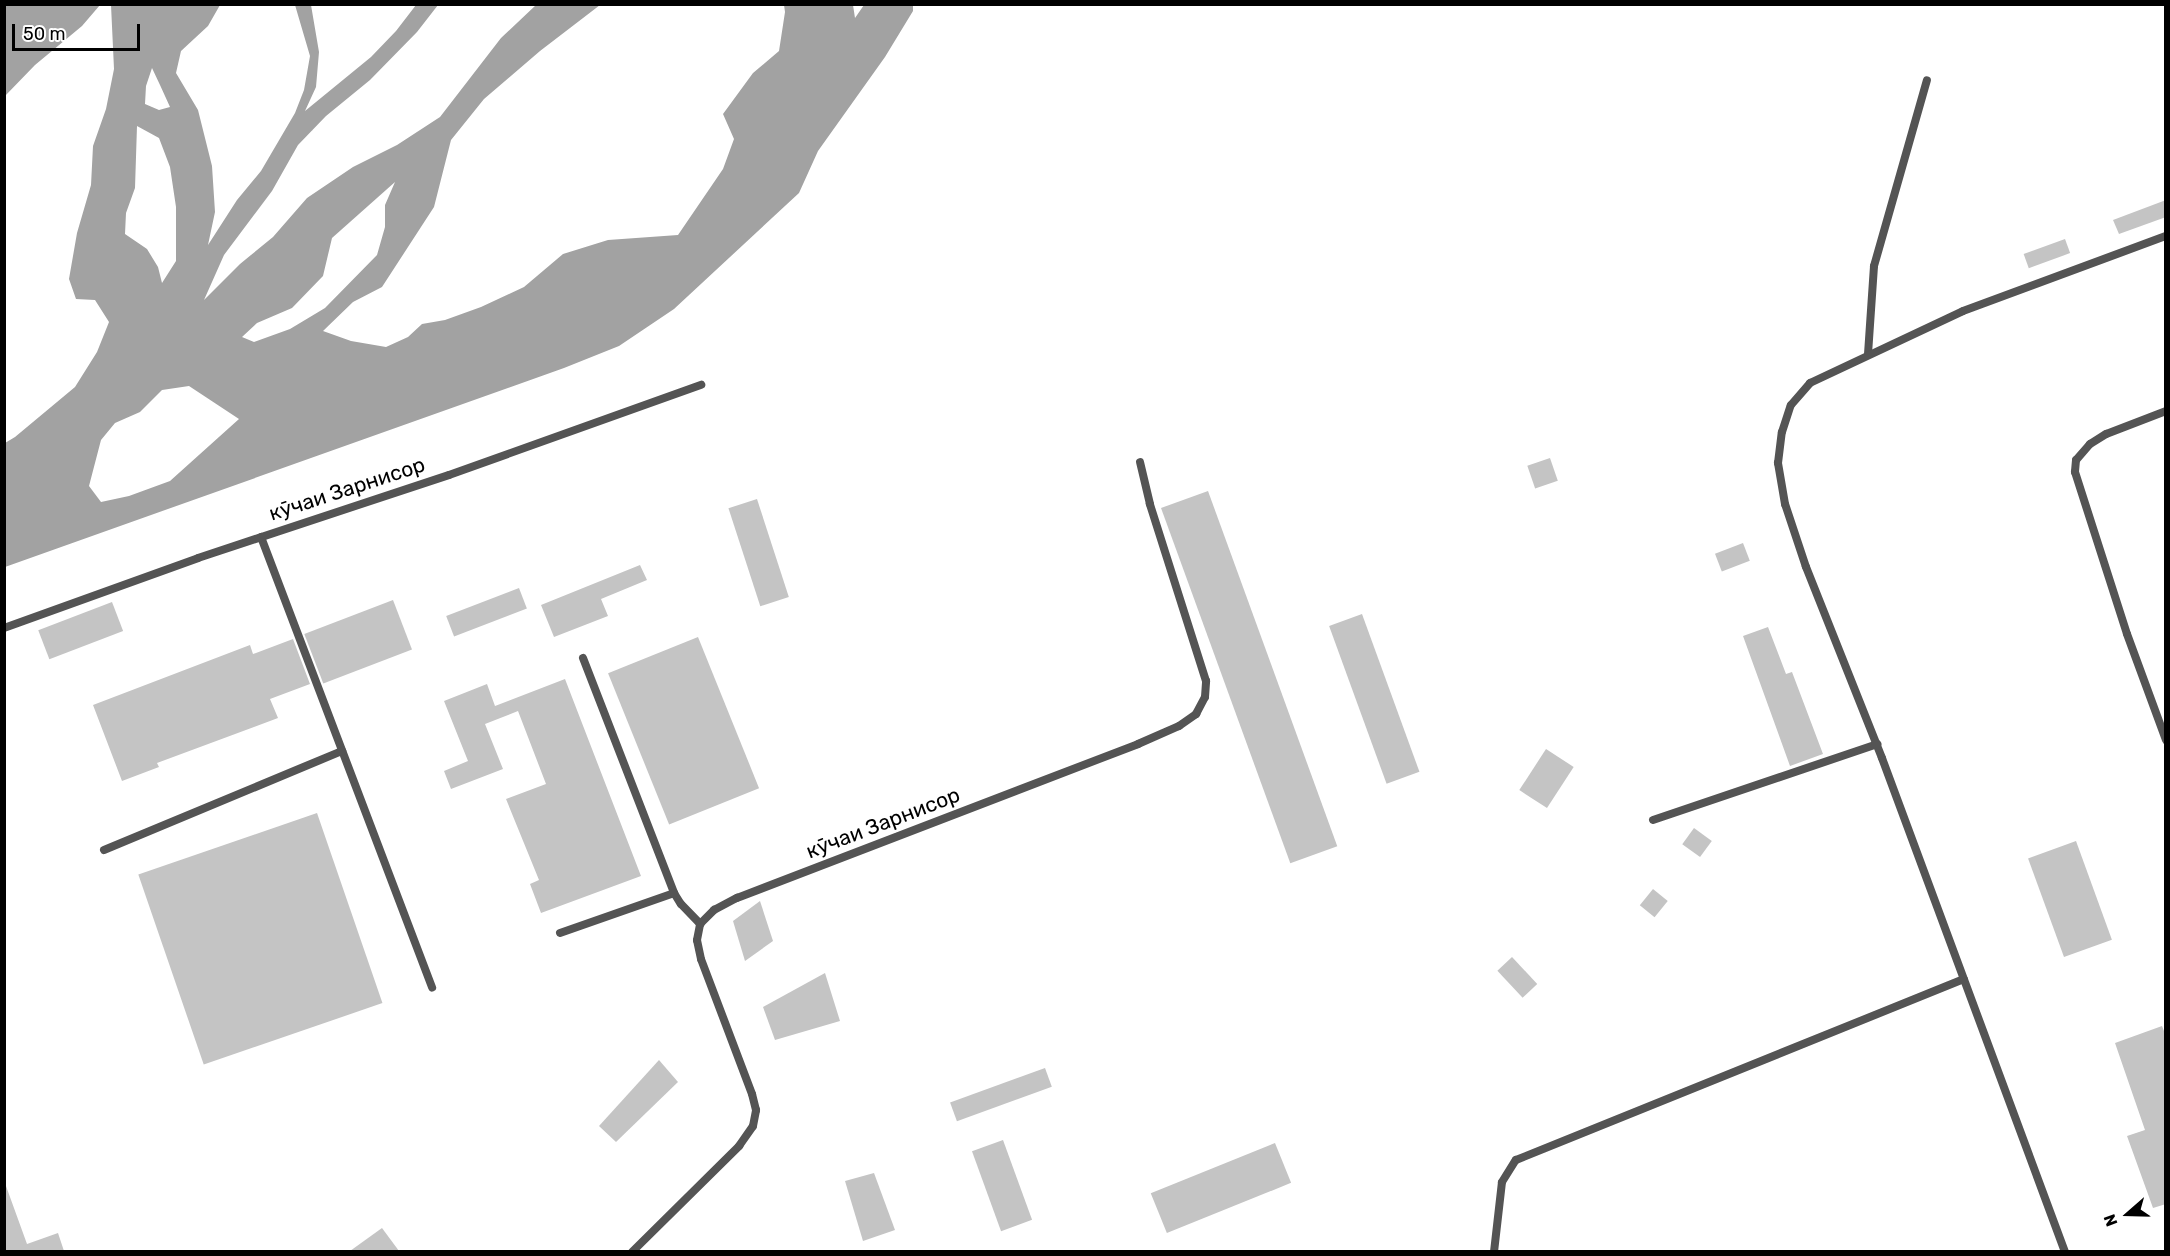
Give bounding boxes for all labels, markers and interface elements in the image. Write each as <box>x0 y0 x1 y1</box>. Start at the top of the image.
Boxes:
scale bar <box>15 12 142 50</box>
text: 50 m <box>23 23 66 45</box>
street label: кӯчаи Зарнисор <box>266 452 428 526</box>
street label: кӯчаи Зарнисор <box>803 782 963 864</box>
north arrow <box>2098 1184 2158 1244</box>
text: N <box>2100 1212 2122 1229</box>

